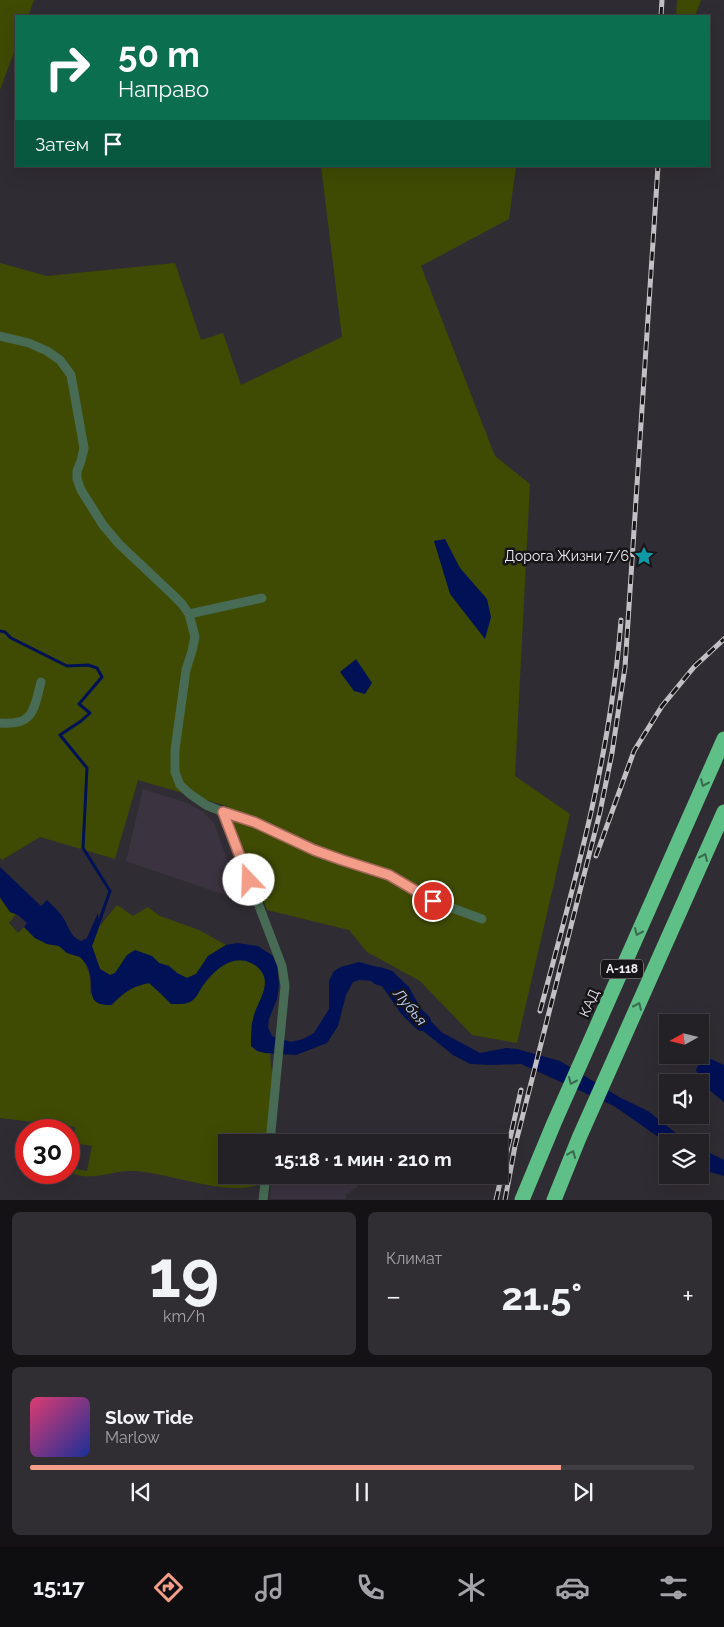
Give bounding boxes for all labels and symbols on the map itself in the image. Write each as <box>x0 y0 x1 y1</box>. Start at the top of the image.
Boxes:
place icon: Дорога Жизни 7/6 <box>633 545 655 567</box>
place label: Дорога Жизни 7/6 <box>504 548 629 564</box>
one-way arrow <box>700 778 711 787</box>
position arrow <box>222 853 274 905</box>
one-way arrow <box>697 853 708 862</box>
pin <box>412 880 454 922</box>
one-way arrow <box>634 927 645 936</box>
road number: А-118 <box>601 960 643 979</box>
water label: Лубья <box>389 984 431 1029</box>
street label: КАД <box>576 987 602 1019</box>
one-way arrow <box>631 1002 642 1011</box>
north arrow <box>659 1014 709 1064</box>
one-way arrow <box>568 1076 579 1085</box>
speed limit sign: 30 <box>15 1119 80 1184</box>
one-way arrow <box>567 1151 577 1159</box>

